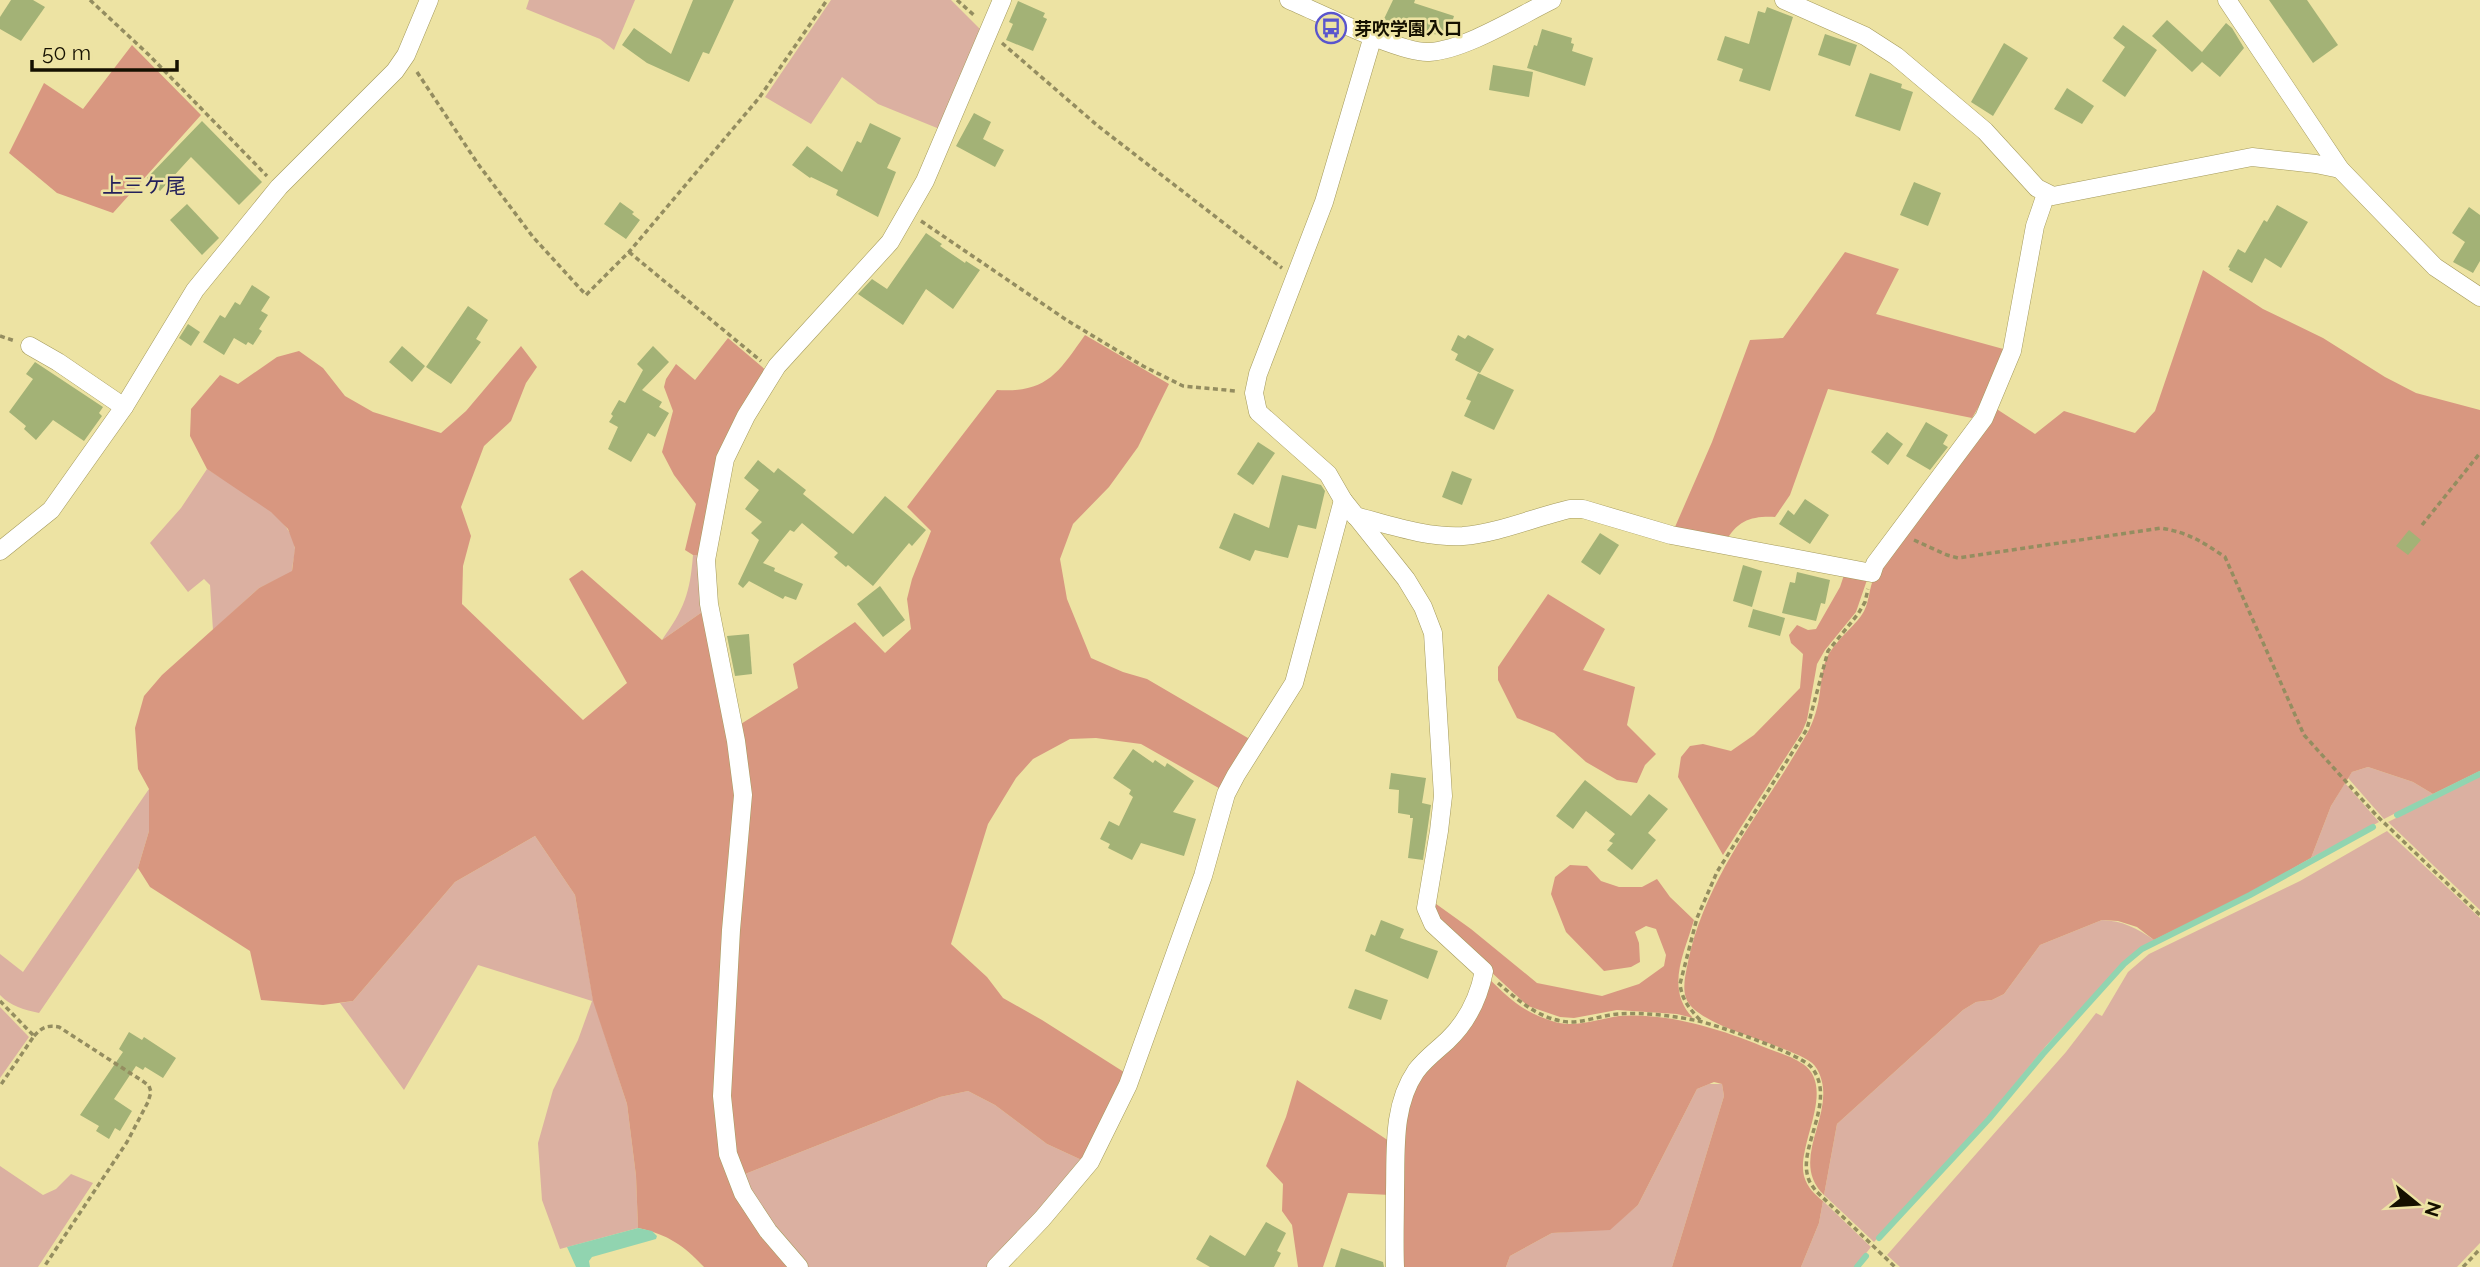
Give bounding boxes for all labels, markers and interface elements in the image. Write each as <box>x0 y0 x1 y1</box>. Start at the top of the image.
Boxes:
bus stop icon: 芽吹学園入口 <box>1314 11 1348 45</box>
place label: 芽吹学園入口 <box>1354 18 1462 39</box>
scale bar <box>32 28 177 72</box>
text: 50 m <box>42 40 91 65</box>
district label: 上三ケ尾 <box>102 173 186 198</box>
north arrow <box>2382 1169 2452 1239</box>
text: N <box>2420 1199 2446 1220</box>

